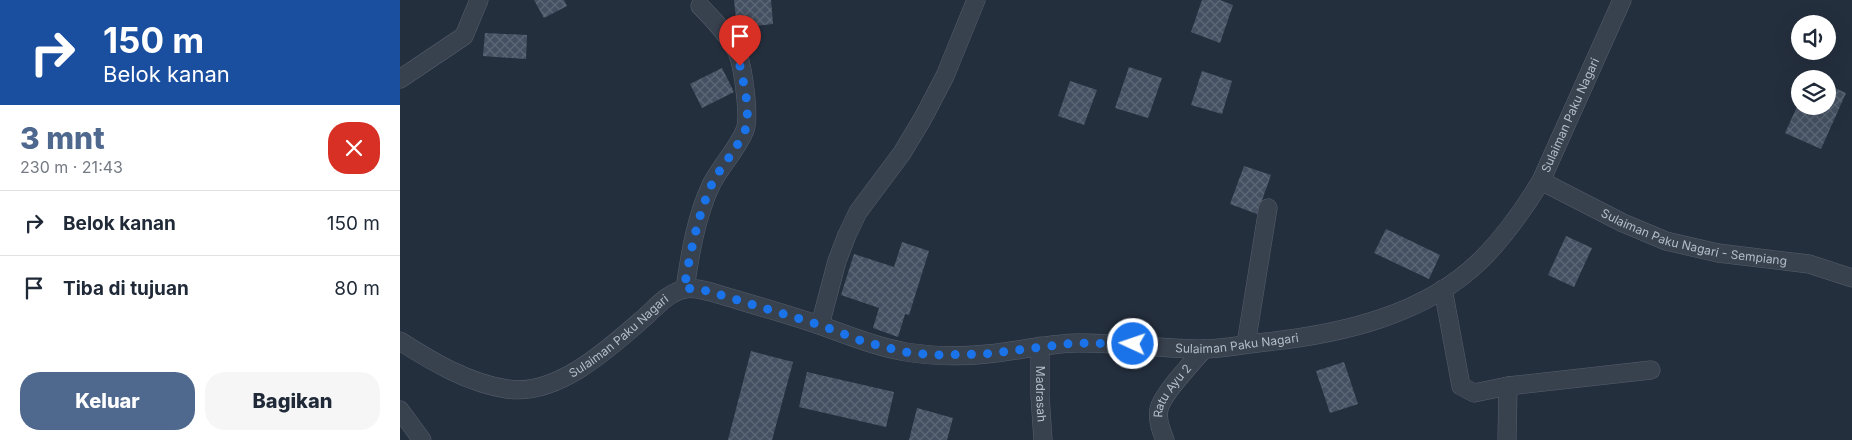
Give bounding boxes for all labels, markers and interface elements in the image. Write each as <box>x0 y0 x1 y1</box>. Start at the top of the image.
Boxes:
pin <box>719 15 761 66</box>
map controls <box>1791 15 1836 115</box>
button: sound <box>1791 15 1836 60</box>
text: 150 m <box>103 19 204 61</box>
icon: right <box>20 20 85 85</box>
icon: arrive <box>726 22 754 50</box>
street label: Sulaiman Paku Nagari <box>1538 55 1602 175</box>
text: Belok kanan <box>103 61 230 87</box>
button: layers <box>1791 70 1836 115</box>
text: 3 mnt <box>20 120 105 156</box>
button: close <box>328 122 380 174</box>
text: 230 m · 21:43 <box>20 157 123 177</box>
street label: Sulaiman Paku Nagari - Sempiang <box>1599 205 1788 268</box>
icon: right <box>20 209 48 237</box>
text: Belok kanan <box>63 212 176 235</box>
text: 150 m <box>327 212 380 235</box>
icon: arrive <box>20 274 48 302</box>
text: Tiba di tujuan <box>63 277 189 300</box>
text: 80 m <box>334 277 380 300</box>
street label: Sulaiman Paku Nagari <box>566 291 671 381</box>
position arrow <box>1106 317 1158 369</box>
street label: Sulaiman Paku Nagari <box>1175 330 1300 356</box>
street label: Ratu Ayu 2 <box>1150 361 1194 418</box>
street label: Madrasah <box>1033 366 1050 423</box>
button: Keluar <box>20 372 195 430</box>
button: Bagikan <box>205 372 380 430</box>

